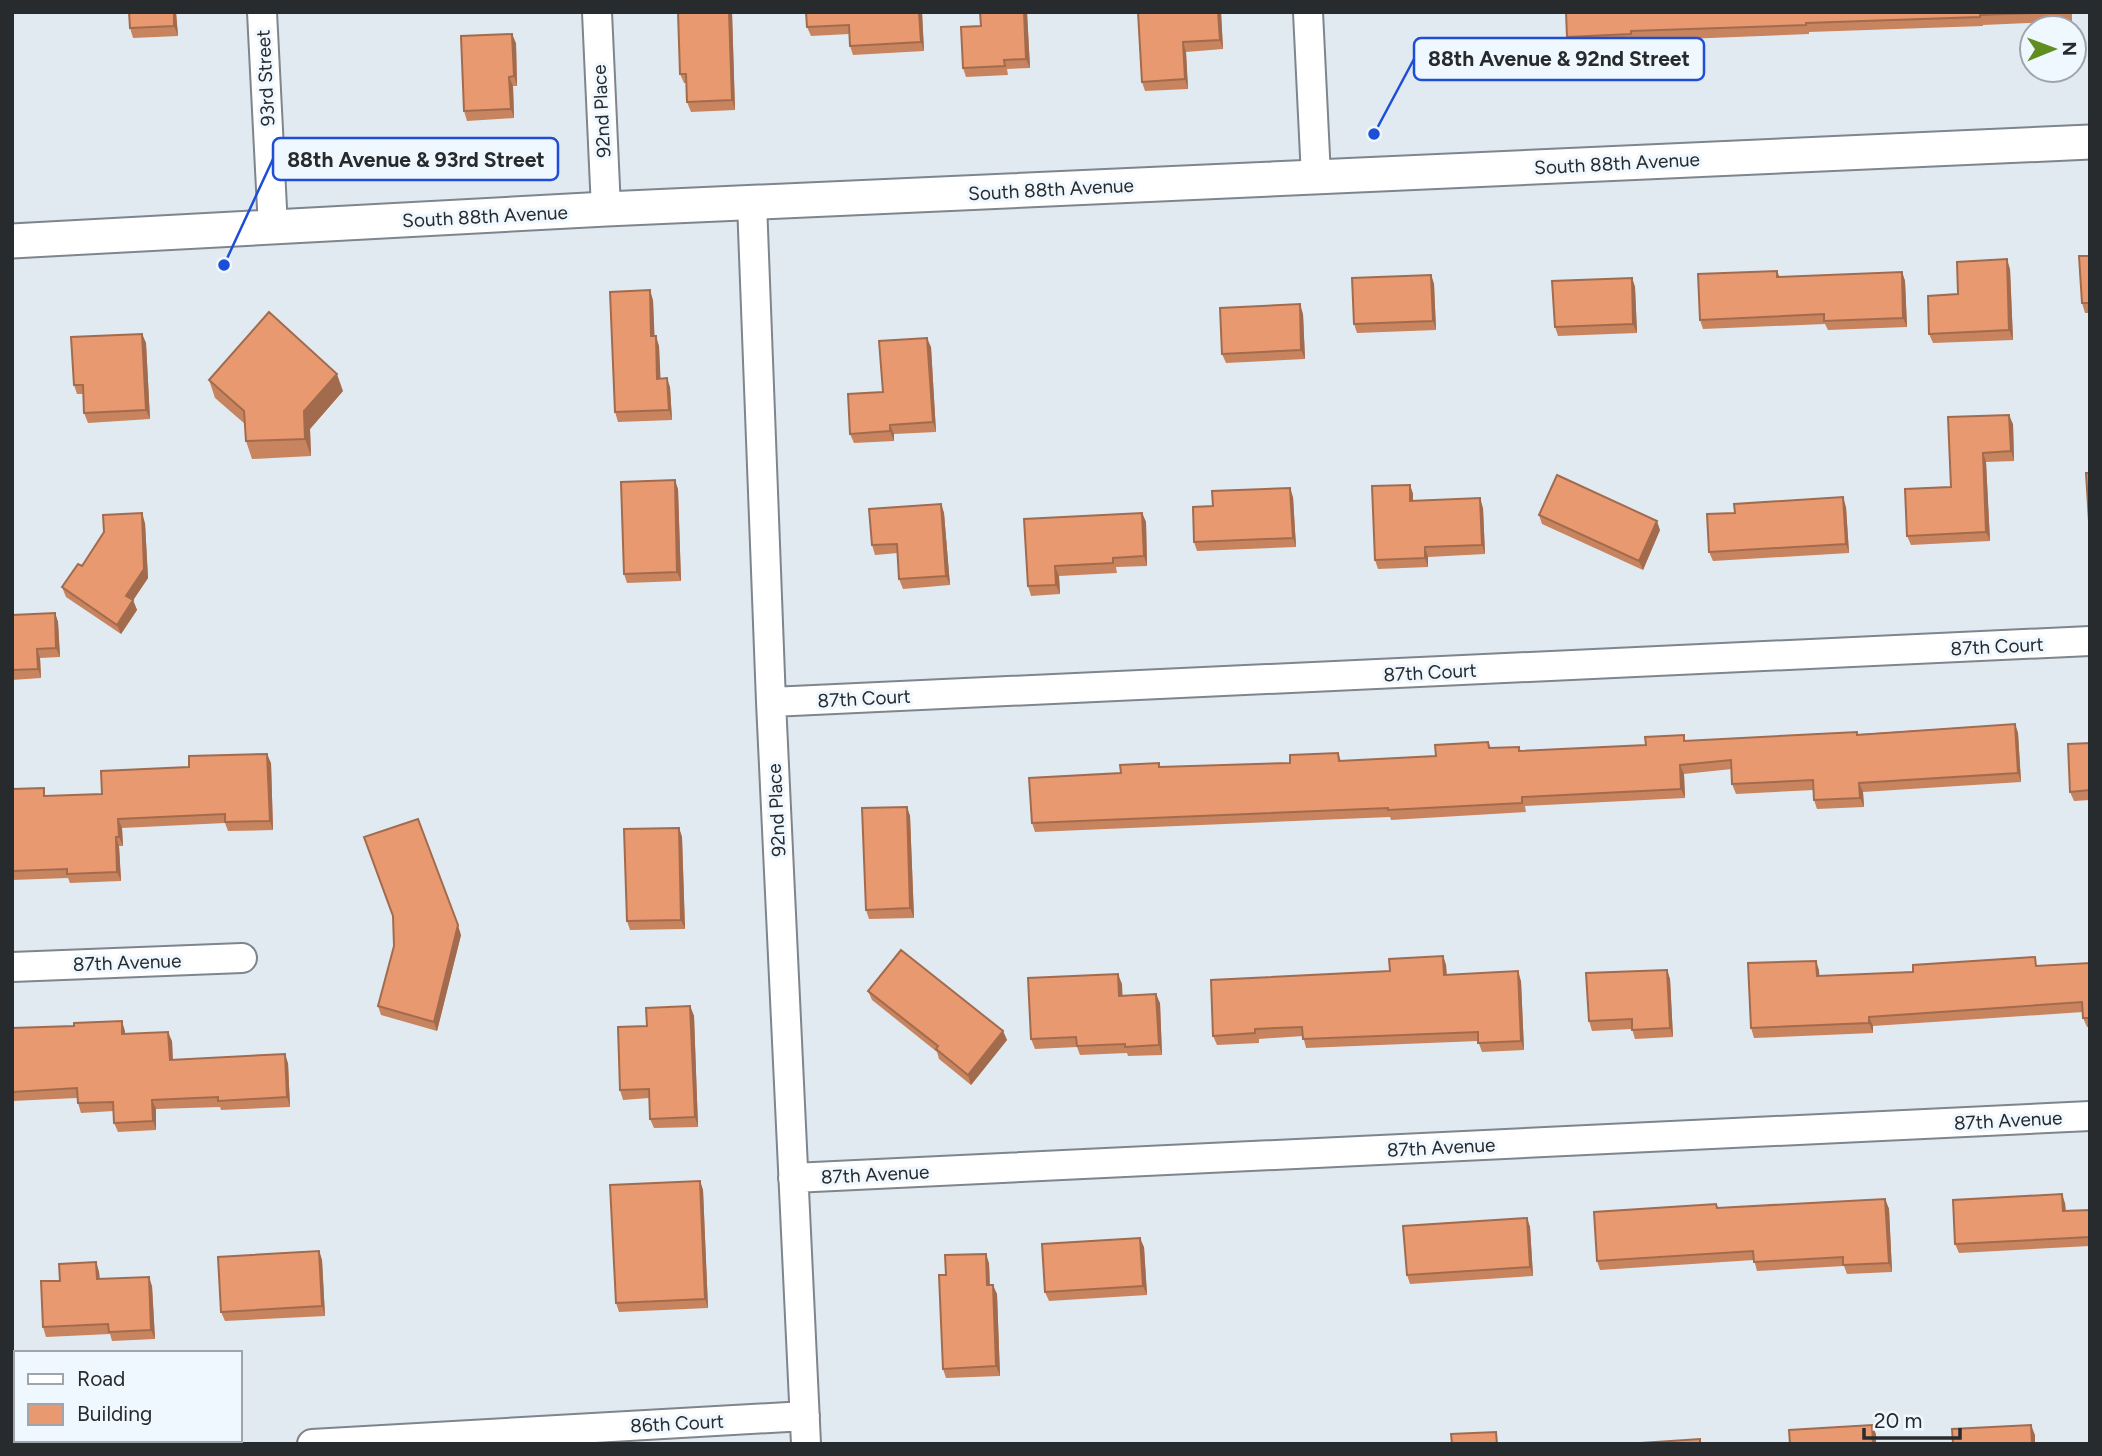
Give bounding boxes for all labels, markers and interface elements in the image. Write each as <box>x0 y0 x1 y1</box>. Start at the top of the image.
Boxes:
north arrow <box>2018 14 2088 84</box>
street label: 93rd Street <box>251 29 280 127</box>
callout: 88th Avenue & 92nd Street <box>1414 38 1704 80</box>
text: N <box>2058 41 2081 56</box>
text: 88th Avenue & 92nd Street <box>1428 46 1690 71</box>
street label: 92nd Place <box>588 64 615 158</box>
callout: 88th Avenue & 93rd Street <box>273 138 558 180</box>
text: 88th Avenue & 93rd Street <box>287 147 545 172</box>
street label: South 88th Avenue <box>1534 148 1700 179</box>
street label: South 88th Avenue <box>968 174 1134 205</box>
street label: South 88th Avenue <box>402 201 568 232</box>
street label: 87th Court <box>1950 633 2044 660</box>
street label: 87th Court <box>1383 659 1477 686</box>
street label: 87th Court <box>817 685 911 712</box>
street label: 92nd Place <box>763 763 790 857</box>
street label: 87th Avenue <box>72 949 182 976</box>
street label: 87th Avenue <box>1953 1106 2063 1135</box>
street label: 87th Avenue <box>1386 1133 1496 1162</box>
street label: 87th Avenue <box>820 1160 930 1189</box>
legend <box>14 1351 242 1442</box>
text: Road <box>77 1366 125 1391</box>
scale bar <box>1864 1396 1960 1440</box>
text: Building <box>77 1401 152 1426</box>
text: 20 m <box>1874 1408 1922 1433</box>
street label: 86th Court <box>630 1410 724 1437</box>

